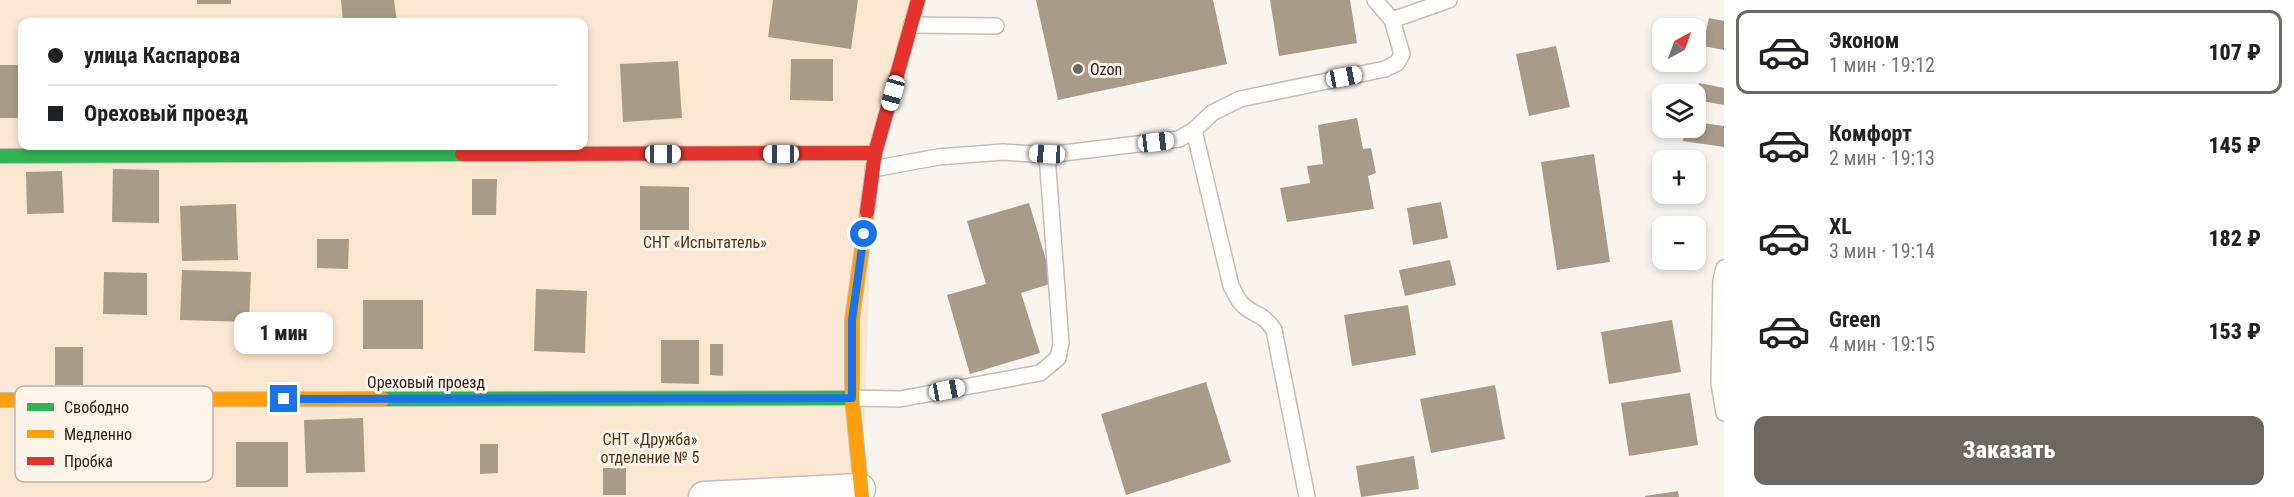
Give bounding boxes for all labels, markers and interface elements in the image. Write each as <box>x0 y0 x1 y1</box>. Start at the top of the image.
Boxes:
north arrow <box>1652 18 1706 72</box>
map controls <box>1652 18 1706 270</box>
icon: car <box>1757 25 1811 79</box>
text: Эконом <box>1829 28 1899 53</box>
text: 107 ₽ <box>2208 40 2261 65</box>
text: улица Каспарова <box>84 43 240 68</box>
text: 1 мин · 19:12 <box>1829 53 1935 77</box>
place label: Ozon <box>1090 60 1122 79</box>
marker: Ozon <box>1071 62 1085 76</box>
car <box>1325 65 1363 89</box>
car <box>879 73 907 113</box>
button: layers <box>1652 84 1706 138</box>
text: Ореховый проезд <box>84 101 248 126</box>
icon: car <box>1757 118 1811 172</box>
text: Комфорт <box>1829 121 1912 146</box>
car <box>1137 131 1175 153</box>
text: 145 ₽ <box>2208 133 2261 158</box>
car <box>1029 144 1065 164</box>
car <box>645 145 681 163</box>
car <box>763 145 799 163</box>
text: 2 мин · 19:13 <box>1829 146 1935 170</box>
button: + <box>1652 150 1706 204</box>
icon: car <box>1757 211 1811 265</box>
text: XL <box>1829 214 1852 239</box>
button: − <box>1652 216 1706 270</box>
route start <box>850 220 877 247</box>
text: 182 ₽ <box>2208 226 2261 251</box>
park label: СНТ «Испытатель» <box>643 233 767 252</box>
text: 3 мин · 19:14 <box>1829 239 1935 263</box>
icon: car <box>1757 304 1811 358</box>
text: Green <box>1829 307 1881 332</box>
callout: 1 мин <box>234 312 334 354</box>
text: 153 ₽ <box>2208 319 2261 344</box>
text: 1 мин <box>260 321 307 345</box>
text: 4 мин · 19:15 <box>1829 332 1935 356</box>
street label: Ореховый проезд <box>367 373 485 392</box>
car <box>928 378 966 402</box>
route end <box>270 385 297 412</box>
legend <box>15 386 213 482</box>
text: Свободно <box>64 398 129 417</box>
button: Заказать <box>1754 416 2264 485</box>
text: Медленно <box>64 425 132 444</box>
park label: СНТ «Дружба» отделение № 5 <box>601 430 700 467</box>
text: Пробка <box>64 452 113 471</box>

